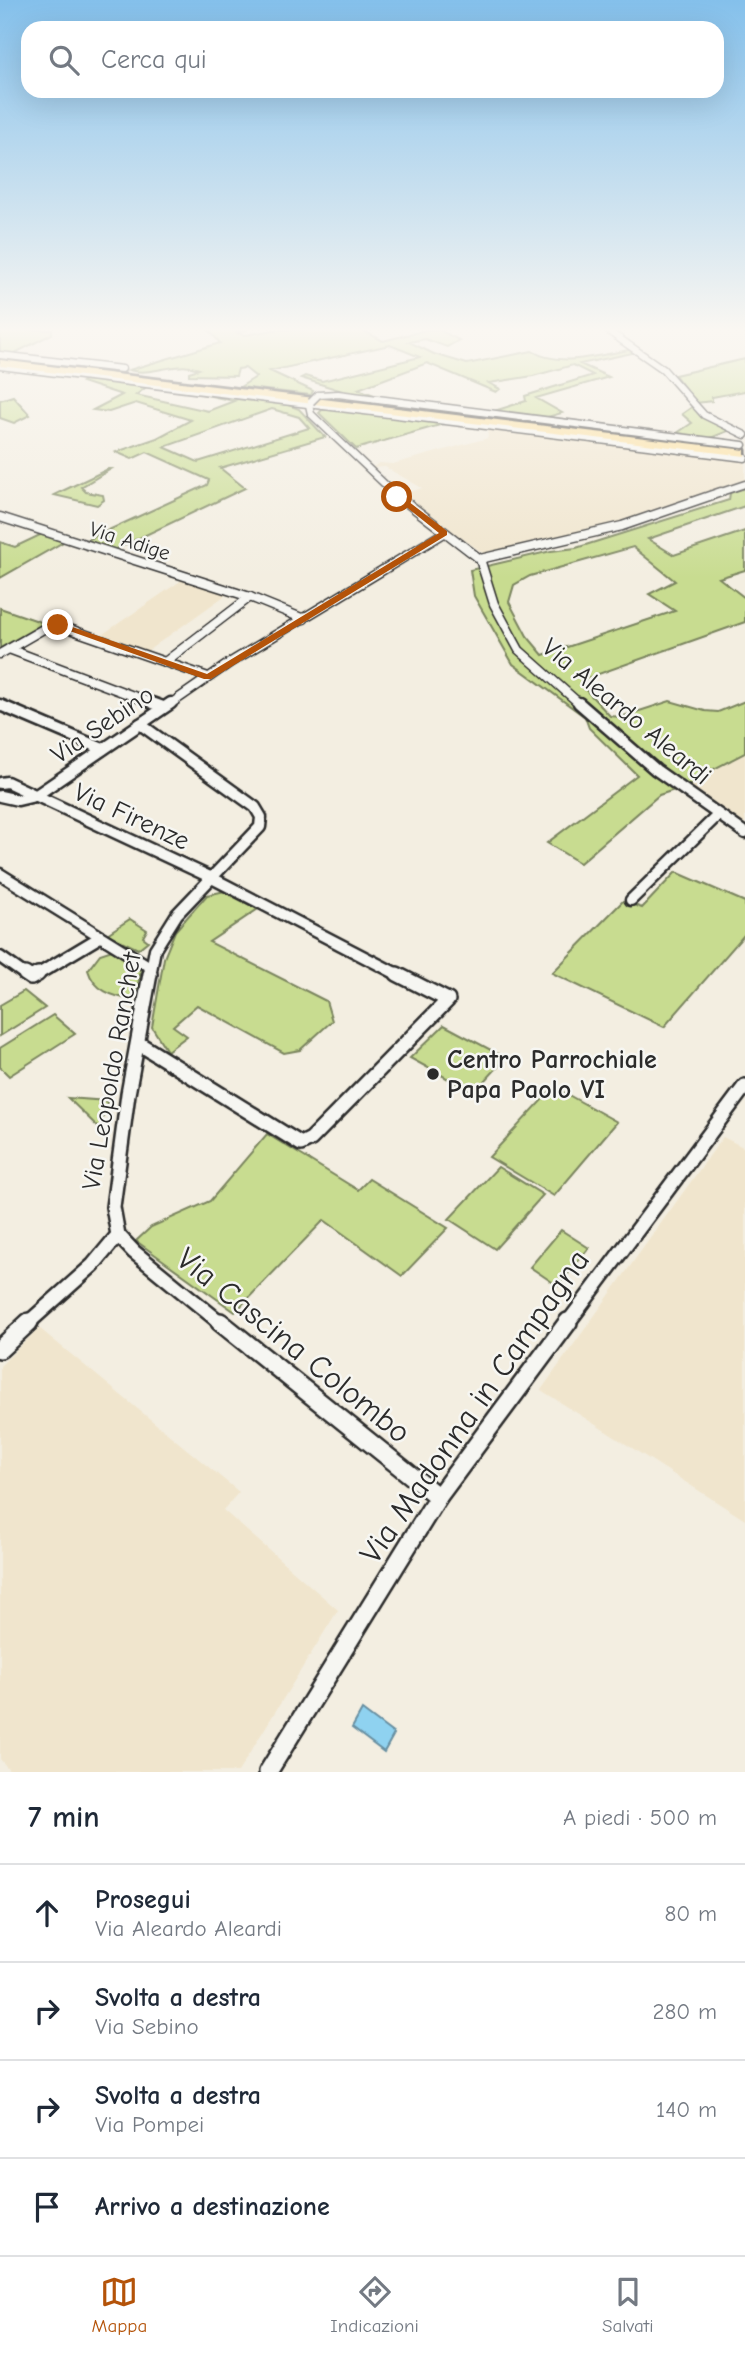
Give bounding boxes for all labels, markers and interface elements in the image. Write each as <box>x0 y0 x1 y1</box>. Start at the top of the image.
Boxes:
search box <box>21 21 724 98</box>
icon: search <box>45 41 83 79</box>
text: Cerca qui <box>101 45 207 75</box>
route start <box>381 481 412 512</box>
street label: Via Adige <box>87 517 173 565</box>
route end <box>42 609 73 640</box>
street label: Via Aleardo Aleardi <box>536 632 717 791</box>
street label: Via Sebino <box>46 680 160 770</box>
street label: Via Firenze <box>69 777 194 857</box>
street label: Via Leopoldo Ranchet <box>76 949 148 1192</box>
place label: Centro Parrochiale Papa Paolo VI <box>447 1045 657 1105</box>
marker: Centro Parrochiale Papa Paolo VI <box>425 1066 441 1082</box>
street label: Via Cascina Colombo <box>170 1240 418 1451</box>
street label: Via Madonna in Campagna <box>352 1242 597 1570</box>
text: 7 min <box>28 1800 100 1835</box>
text: A piedi · 500 m <box>563 1804 717 1831</box>
text: Prosegui <box>95 1885 191 1915</box>
icon: ahead <box>28 1894 66 1932</box>
text: 80 m <box>664 1900 717 1927</box>
text: Via Aleardo Aleardi <box>95 1915 282 1942</box>
text: Svolta a destra <box>95 1983 261 2013</box>
icon: right <box>28 1992 66 2030</box>
text: 280 m <box>652 1998 717 2025</box>
text: Via Sebino <box>95 2013 199 2040</box>
text: Svolta a destra <box>95 2081 261 2111</box>
icon: right <box>28 2090 66 2128</box>
text: 140 m <box>656 2096 717 2123</box>
text: Via Pompei <box>95 2111 204 2138</box>
icon: arrive <box>28 2188 66 2226</box>
text: Arrivo a destinazione <box>95 2192 330 2222</box>
tab: Mappa <box>91 2273 147 2337</box>
tab: Indicazioni <box>330 2273 419 2337</box>
tab: Salvati <box>602 2273 653 2337</box>

